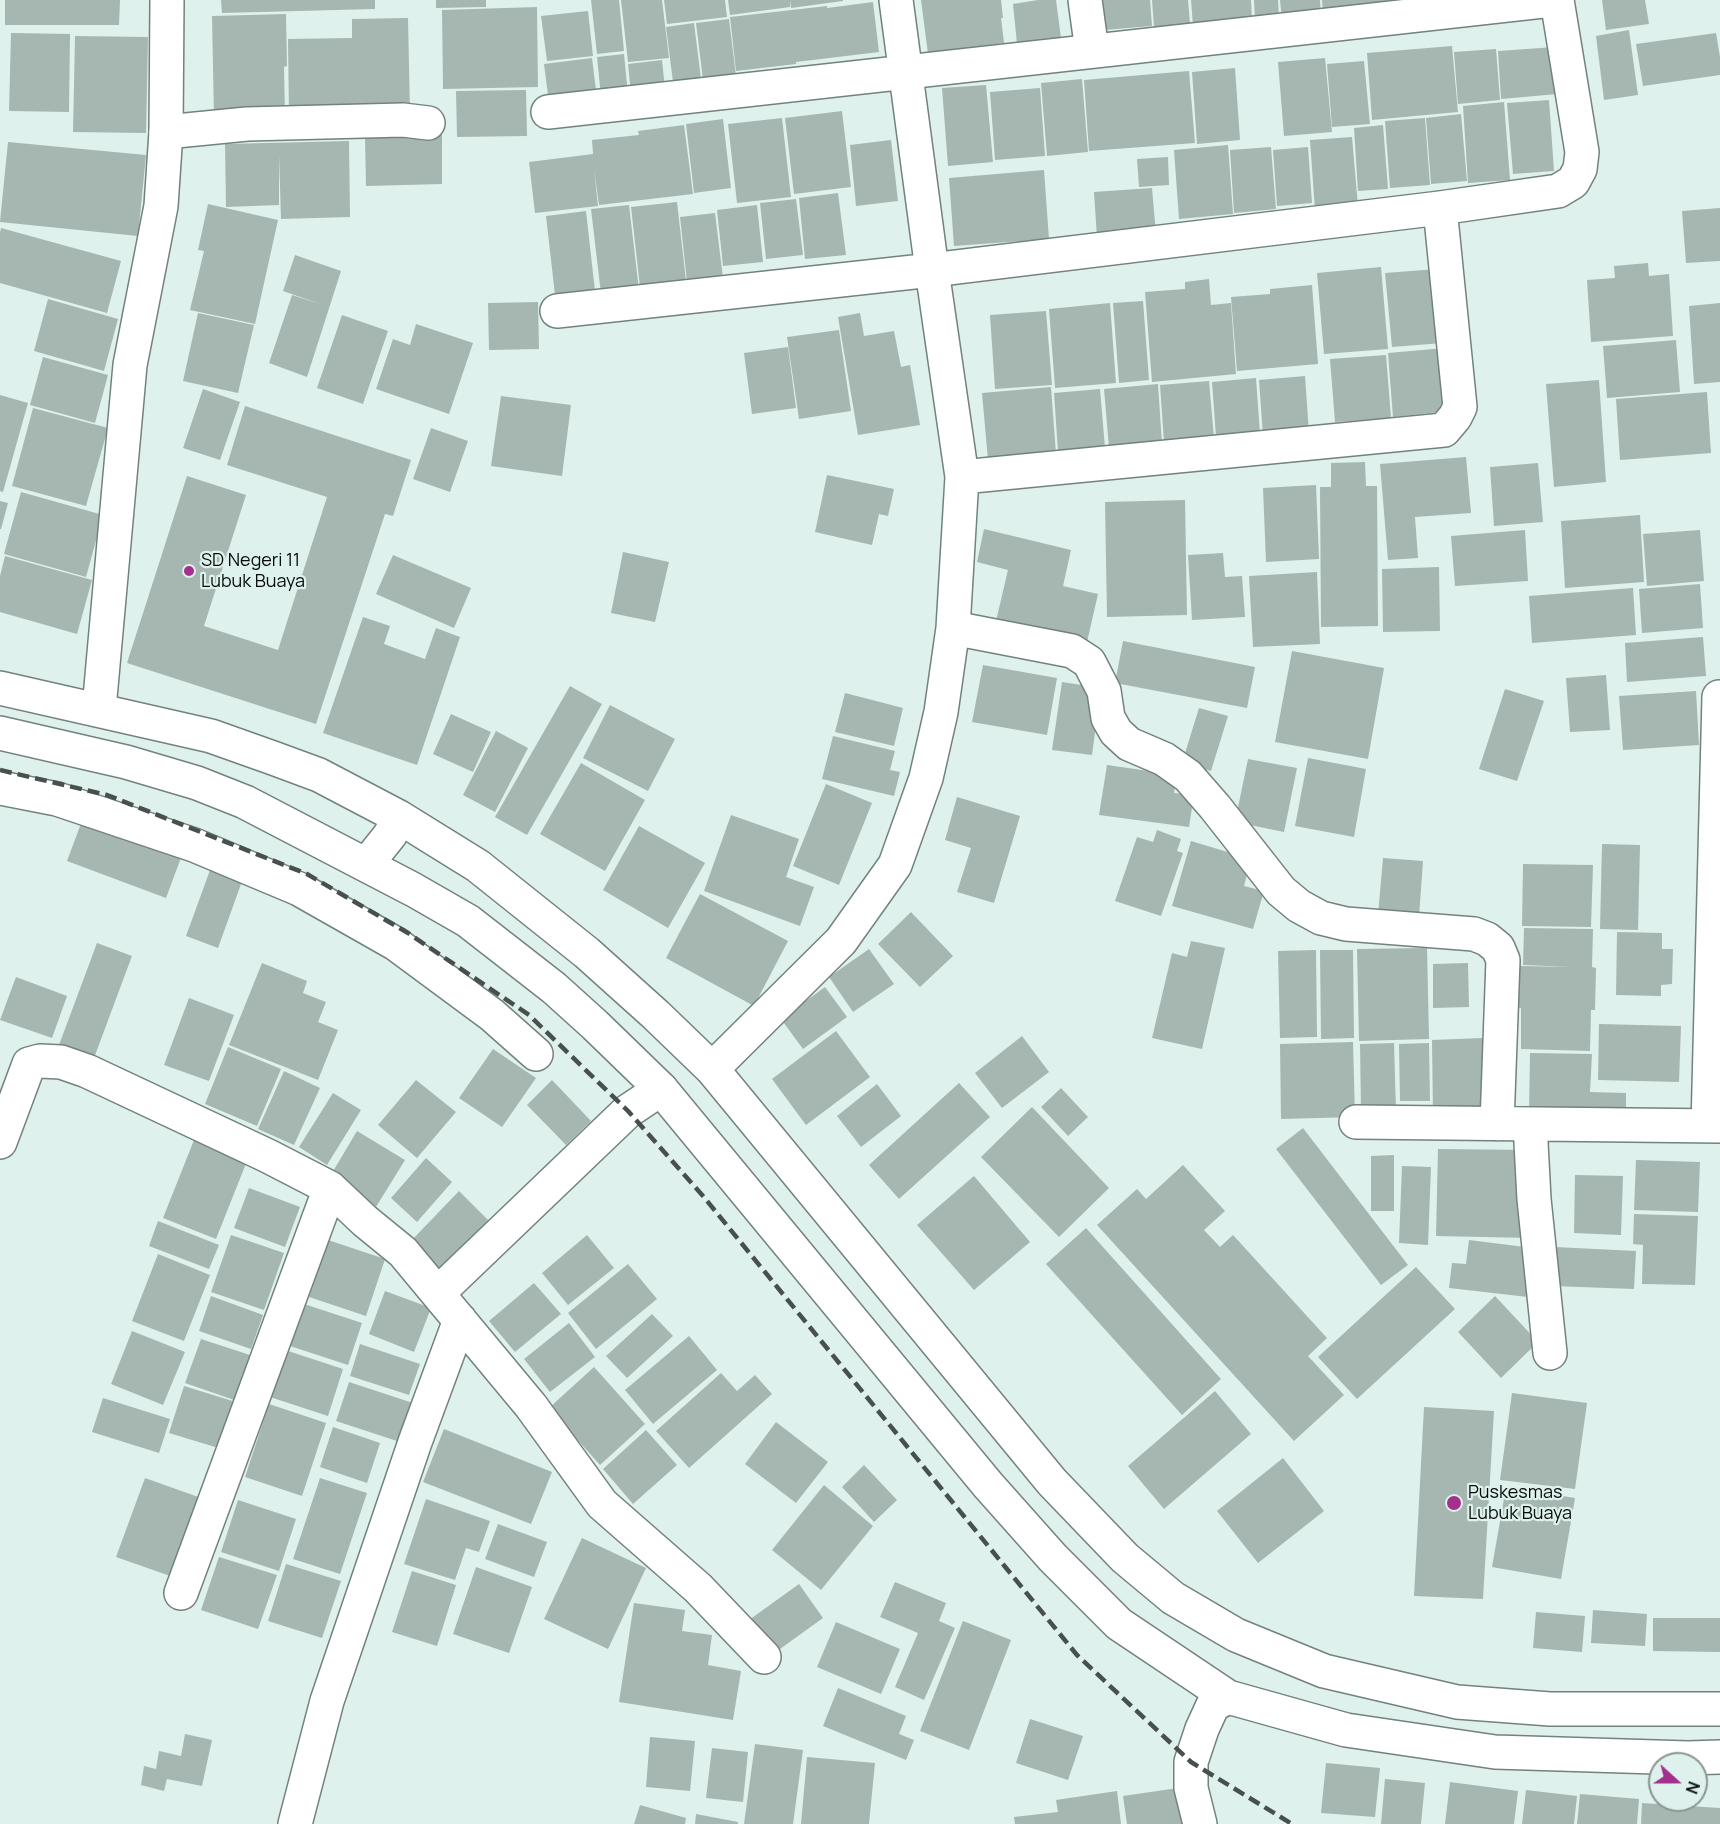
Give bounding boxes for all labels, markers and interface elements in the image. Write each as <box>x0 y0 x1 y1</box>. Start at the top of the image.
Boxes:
place label: SD Negeri 11 Lubuk Buaya <box>201 550 305 592</box>
marker: SD Negeri 11 Lubuk Buaya <box>182 564 196 578</box>
place label: Puskesmas Lubuk Buaya <box>1468 1482 1572 1524</box>
marker: Puskesmas Lubuk Buaya <box>1445 1494 1463 1512</box>
north arrow <box>1648 1752 1708 1812</box>
text: N <box>1681 1778 1705 1797</box>

